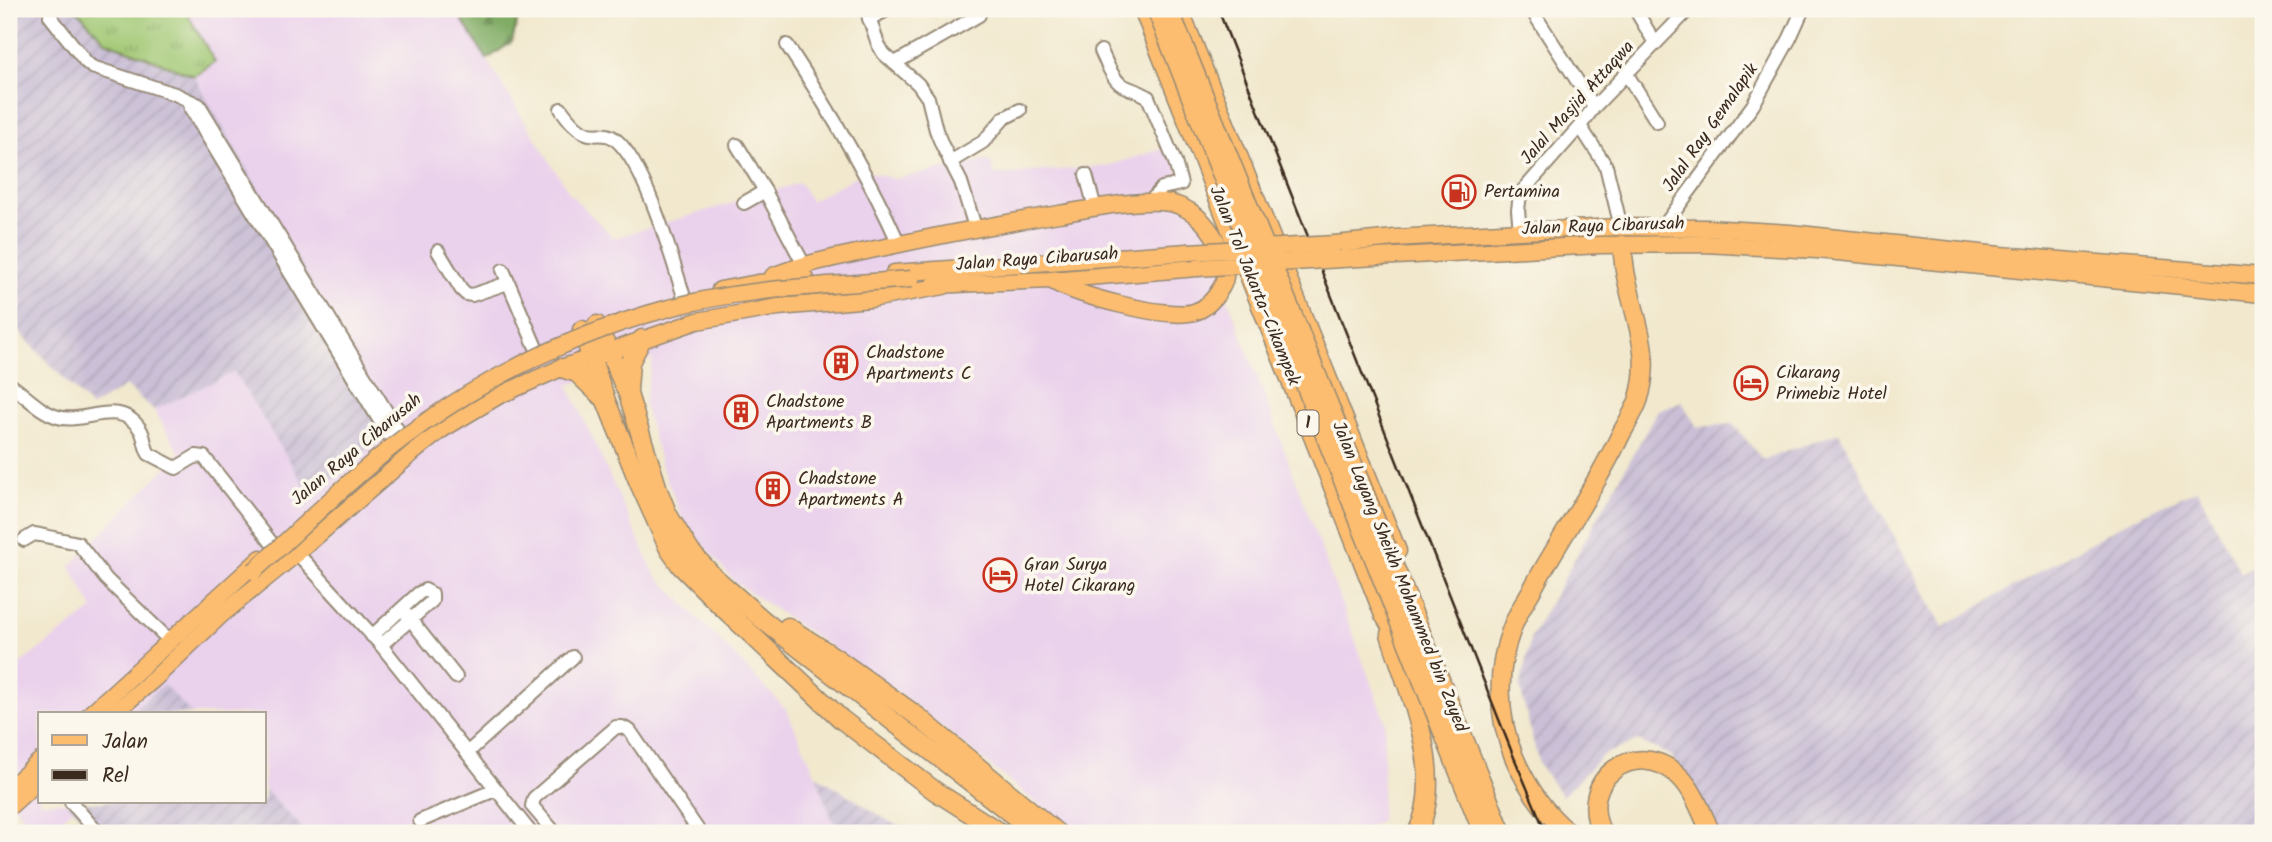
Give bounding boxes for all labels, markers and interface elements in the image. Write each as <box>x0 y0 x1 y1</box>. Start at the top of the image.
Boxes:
street label: Jalal Masjid Attaqwa <box>1514 34 1642 172</box>
street label: Jalal Ray Gemalapik <box>1656 57 1767 199</box>
fuel station icon: Pertamina <box>1440 173 1478 211</box>
place label: Pertamina <box>1484 178 1560 207</box>
street label: Jalan Tol Jakarta–Cikampek <box>1201 182 1308 391</box>
street label: Jalan Raya Cibarusah <box>1521 210 1685 244</box>
street label: Jalan Raya Cibarusah <box>955 240 1119 280</box>
place label: Chadstone Apartments C <box>866 339 972 389</box>
building icon: Chadstone Apartments C <box>822 344 860 382</box>
place label: Cikarang Primebiz Hotel <box>1776 359 1888 409</box>
hotel icon: Cikarang Primebiz Hotel <box>1732 364 1770 402</box>
street label: Jalan Raya Cibarusah <box>285 387 429 513</box>
place label: Chadstone Apartments B <box>766 388 872 438</box>
building icon: Chadstone Apartments B <box>722 393 760 431</box>
road number: 1 <box>1298 410 1318 436</box>
street label: Jalan Layang Sheikh Mohammed bin Zayed <box>1323 417 1475 738</box>
place label: Chadstone Apartments A <box>798 465 904 515</box>
building icon: Chadstone Apartments A <box>754 470 792 508</box>
place label: Gran Surya Hotel Cikarang <box>1024 551 1135 601</box>
hotel icon: Gran Surya Hotel Cikarang <box>981 556 1019 594</box>
legend <box>38 712 266 804</box>
text: Jalan <box>102 726 148 759</box>
text: Rel <box>102 760 129 793</box>

